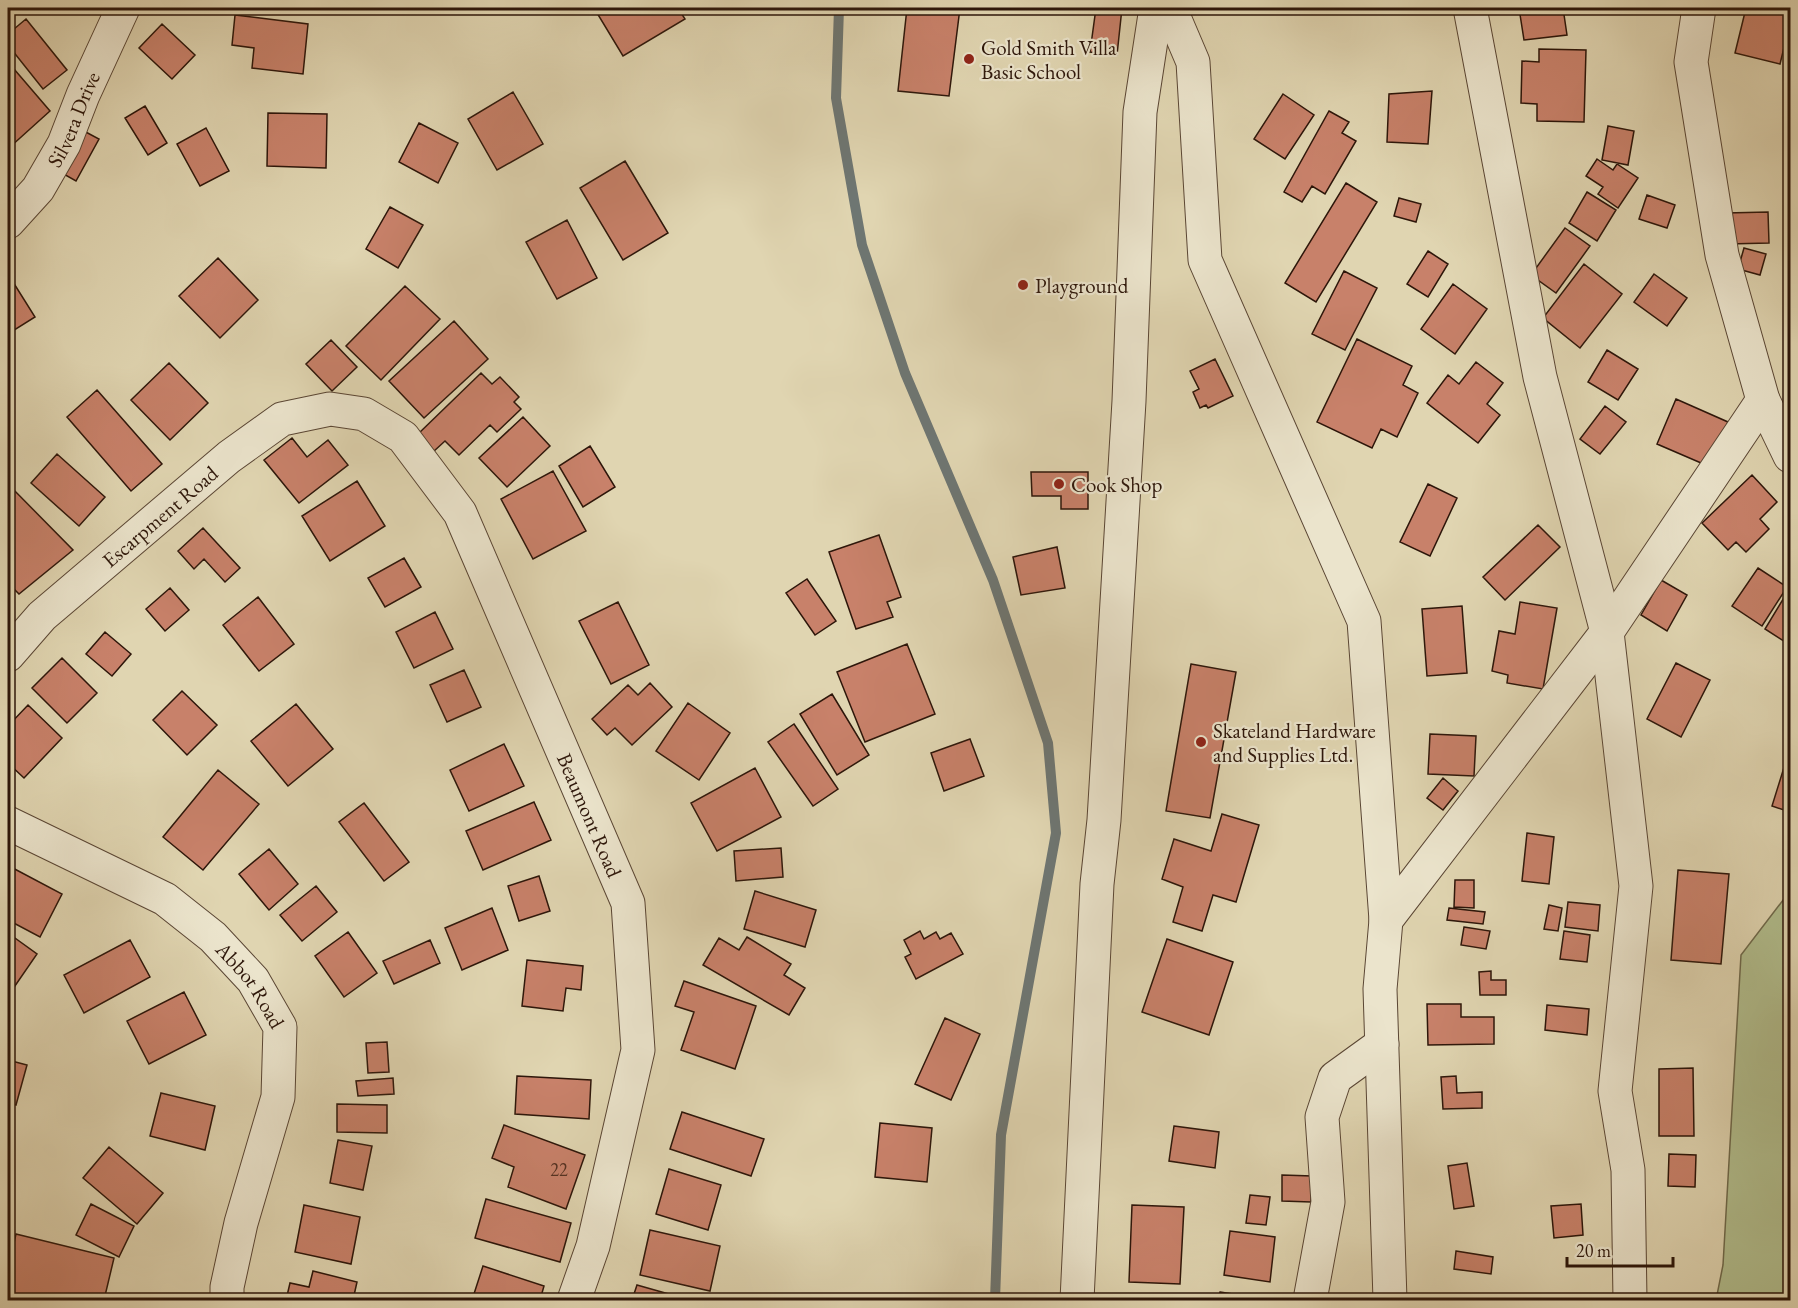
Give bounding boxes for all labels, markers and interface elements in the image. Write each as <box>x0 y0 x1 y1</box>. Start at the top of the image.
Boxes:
place label: Gold Smith Villa Basic School <box>981 34 1117 85</box>
marker: Gold Smith Villa Basic School <box>962 52 976 66</box>
street label: Silvera Drive <box>40 67 106 172</box>
place label: Playground <box>1035 272 1129 299</box>
marker: Playground <box>1016 278 1030 292</box>
street label: Escarpment Road <box>96 459 223 573</box>
place label: Cook Shop <box>1071 471 1162 498</box>
marker: Cook Shop <box>1052 477 1066 491</box>
place label: Skateland Hardware and Supplies Ltd. <box>1213 717 1376 768</box>
marker: Skateland Hardware and Supplies Ltd. <box>1194 735 1208 749</box>
street label: Beaumont Road <box>551 749 629 882</box>
street label: Abbot Road <box>210 935 291 1033</box>
house number: 22 <box>550 1158 568 1181</box>
scale bar <box>1567 1230 1674 1268</box>
text: 20 m <box>1576 1239 1611 1262</box>

